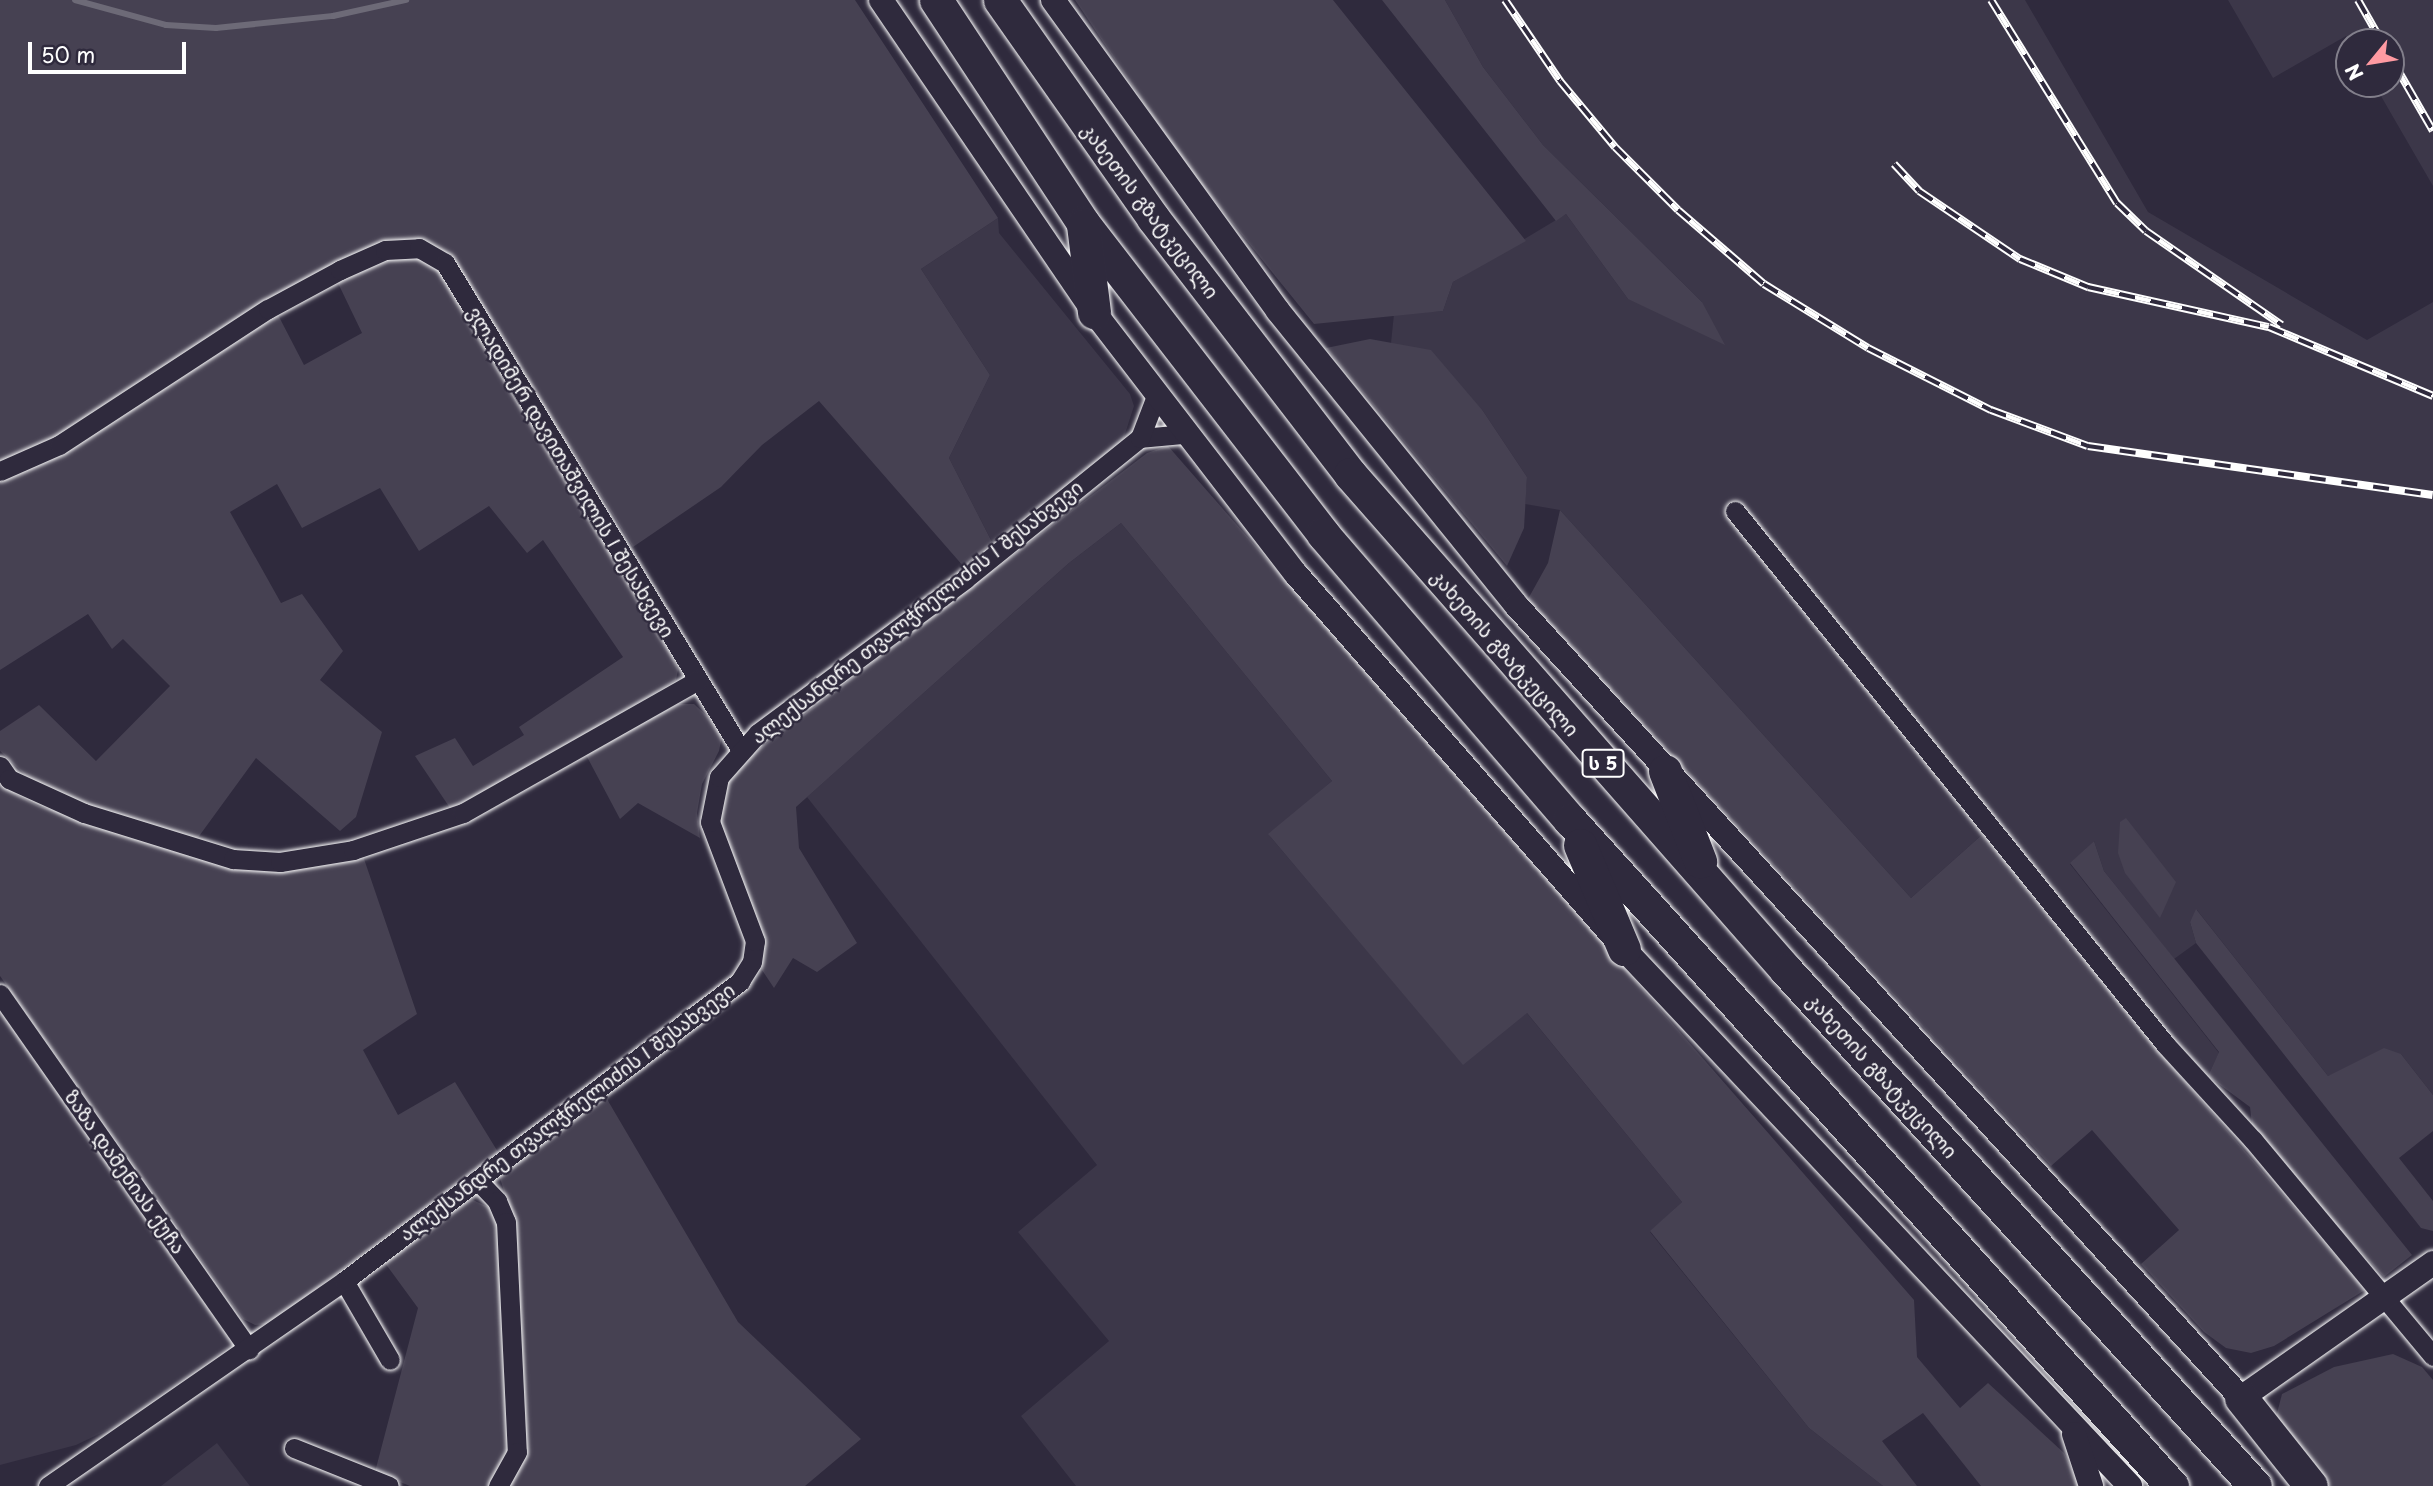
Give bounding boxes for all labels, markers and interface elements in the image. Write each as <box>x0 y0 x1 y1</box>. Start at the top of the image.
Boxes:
scale bar <box>32 28 189 72</box>
north arrow <box>2335 28 2405 98</box>
text: 50 m <box>41 38 95 70</box>
text: N <box>2338 59 2369 86</box>
street label: კახეთის გზატკეცილი <box>1077 119 1223 303</box>
street label: ვლადიმერ დავითაშვილის I შესახვევი <box>463 302 679 642</box>
street label: ალექსანდრე თვალჭრელიძის I შესახვევი <box>747 476 1087 748</box>
street label: კახეთის გზატკეცილი <box>1426 565 1584 741</box>
road number: ს 5 <box>1580 748 1626 778</box>
street label: ალექსანდრე თვალჭრელიძის I შესახვევი <box>395 978 739 1246</box>
street label: კახეთის გზატკეცილი <box>1802 989 1962 1163</box>
street label: ზაზა დამენიას ქუჩა <box>60 1086 190 1258</box>

